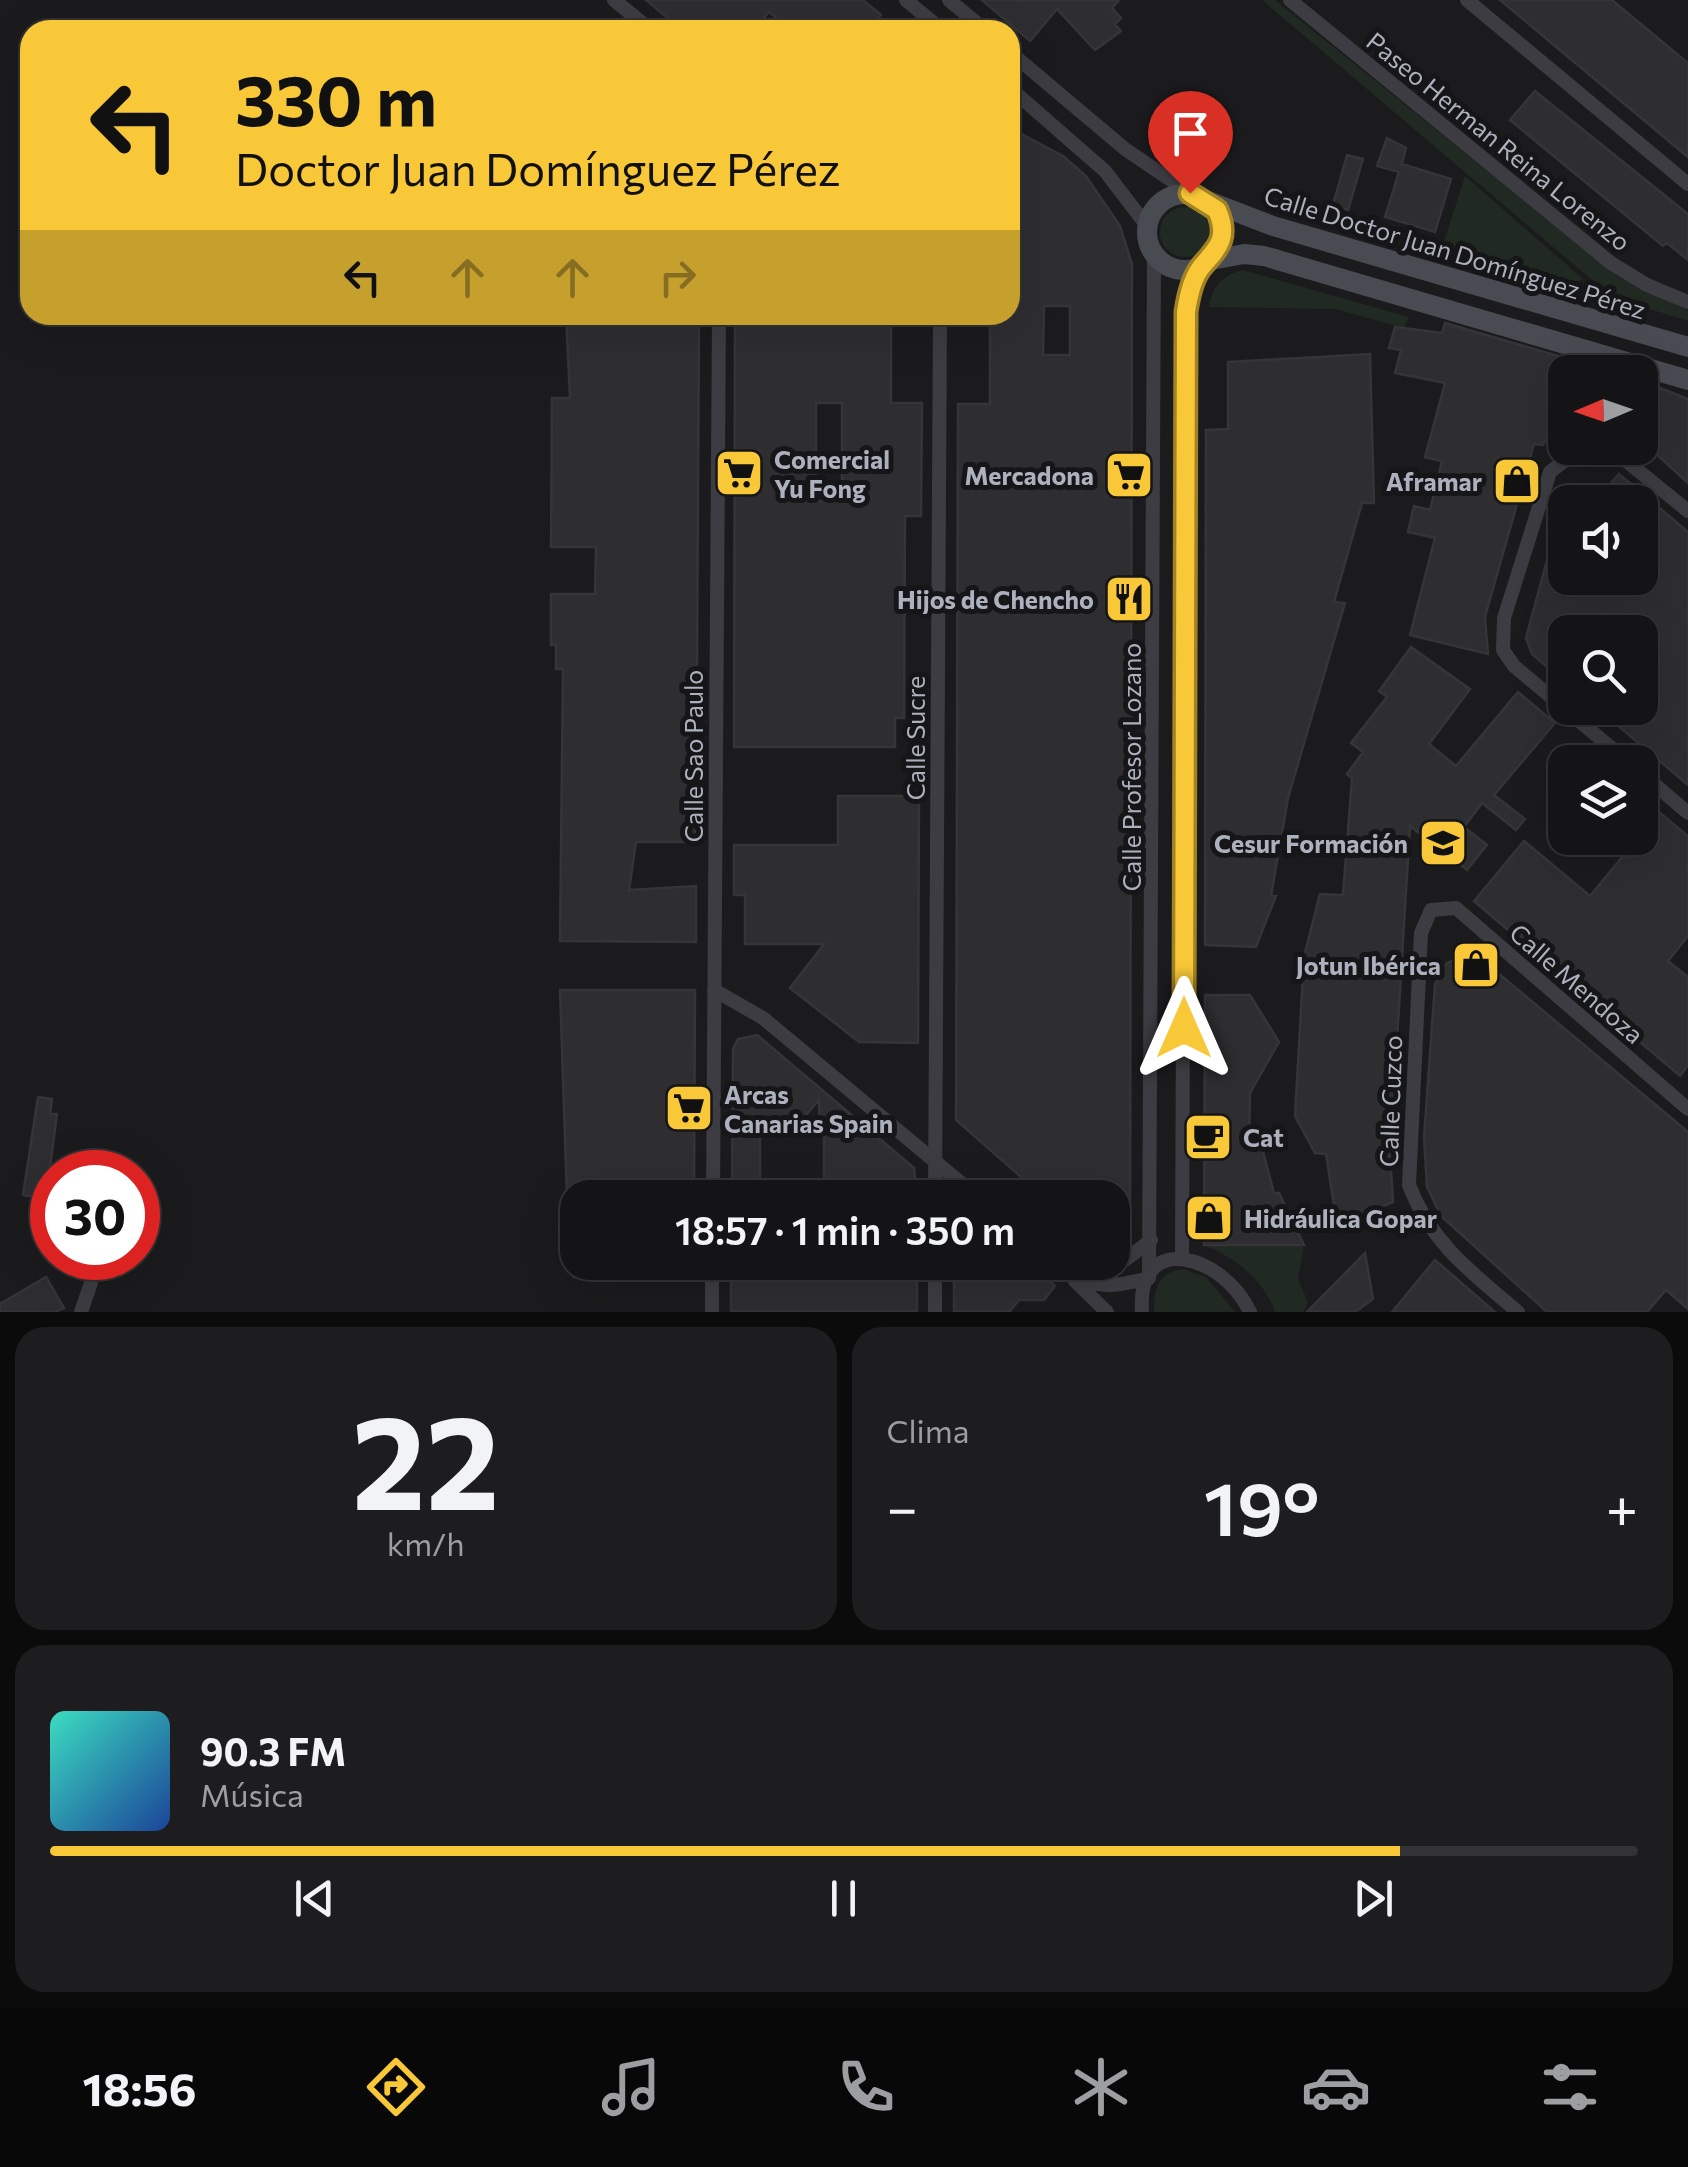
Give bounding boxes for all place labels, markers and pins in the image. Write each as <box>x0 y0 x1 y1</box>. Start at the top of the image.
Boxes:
pin <box>1148 91 1233 194</box>
place label: Comercial Yu Fong <box>774 444 890 503</box>
supermarket icon: Comercial Yu Fong <box>713 447 765 499</box>
supermarket icon: Mercadona <box>1103 449 1155 501</box>
shop icon: Aframar <box>1491 455 1543 507</box>
place label: Mercadona <box>964 460 1094 490</box>
place label: Aframar <box>1386 466 1482 496</box>
restaurant icon: Hijos de Chencho <box>1103 573 1155 625</box>
place label: Hijos de Chencho <box>897 584 1094 614</box>
school or university icon: Cesur Formación <box>1417 817 1469 869</box>
place label: Cesur Formación <box>1214 828 1408 858</box>
shop icon: Jotun Ibérica <box>1450 939 1502 991</box>
place label: Jotun Ibérica <box>1296 950 1441 980</box>
place label: Arcas Canarias Spain <box>724 1079 893 1138</box>
supermarket icon: Arcas Canarias Spain <box>663 1082 715 1134</box>
cafe icon: Cat <box>1182 1111 1234 1163</box>
place label: Cat <box>1243 1122 1284 1152</box>
shop icon: Hidráulica Gopar <box>1183 1192 1235 1244</box>
place label: Hidráulica Gopar <box>1244 1203 1437 1233</box>

